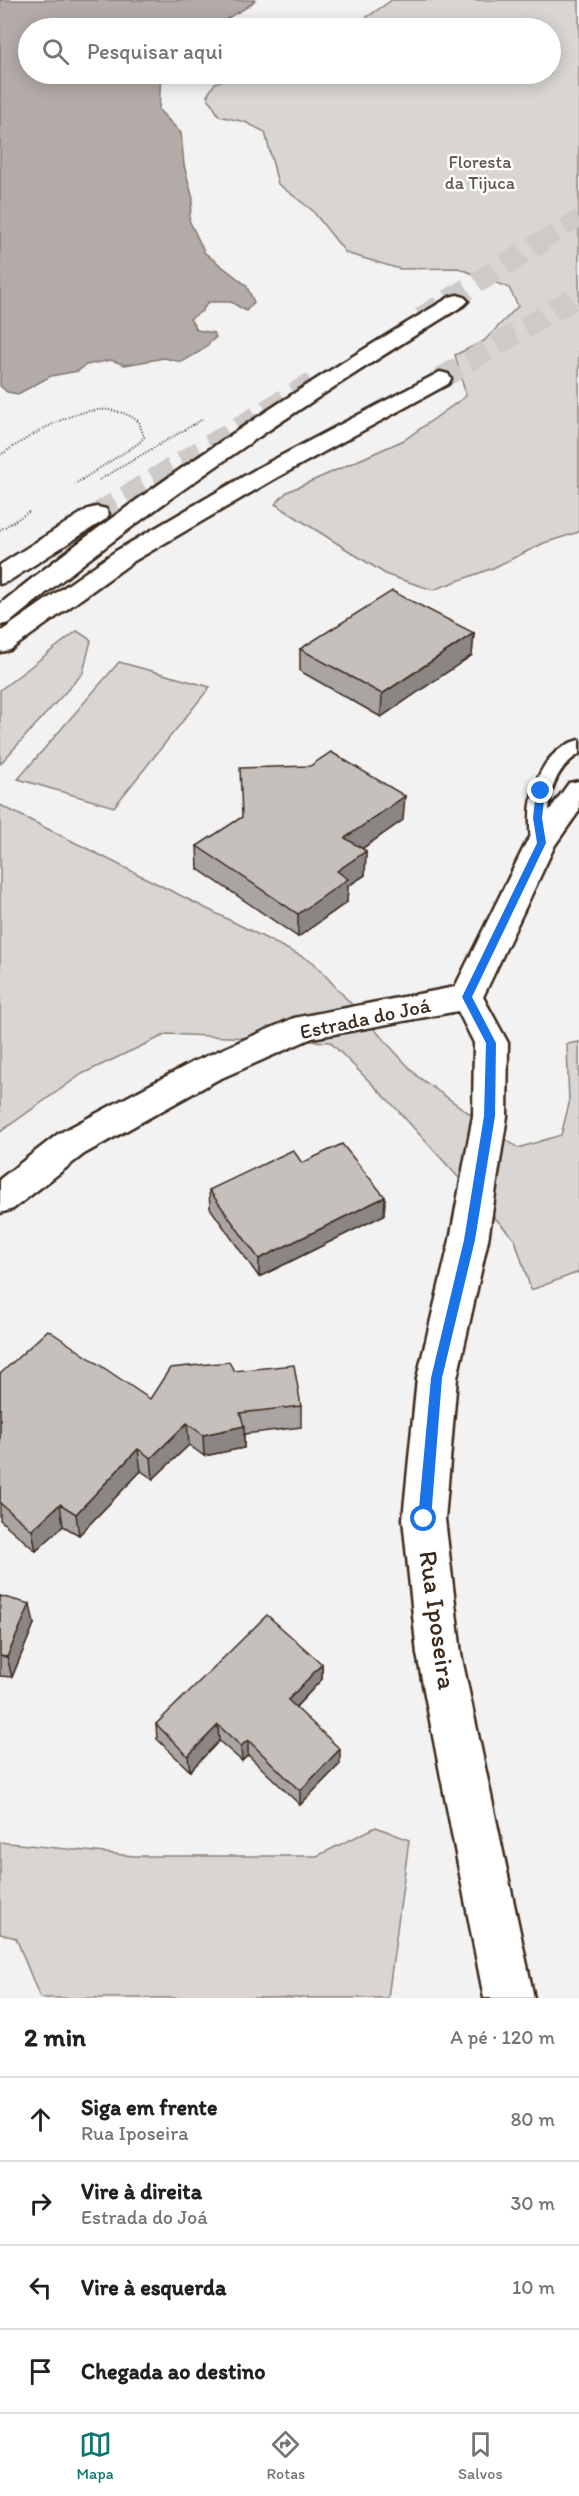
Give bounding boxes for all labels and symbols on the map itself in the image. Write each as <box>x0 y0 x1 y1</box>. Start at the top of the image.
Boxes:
park label: Floresta da Tijuca <box>445 151 516 194</box>
route end <box>527 777 553 803</box>
street label: Estrada do Joá <box>297 992 433 1044</box>
route start <box>410 1505 436 1531</box>
street label: Rua Iposeira <box>412 1549 464 1692</box>

